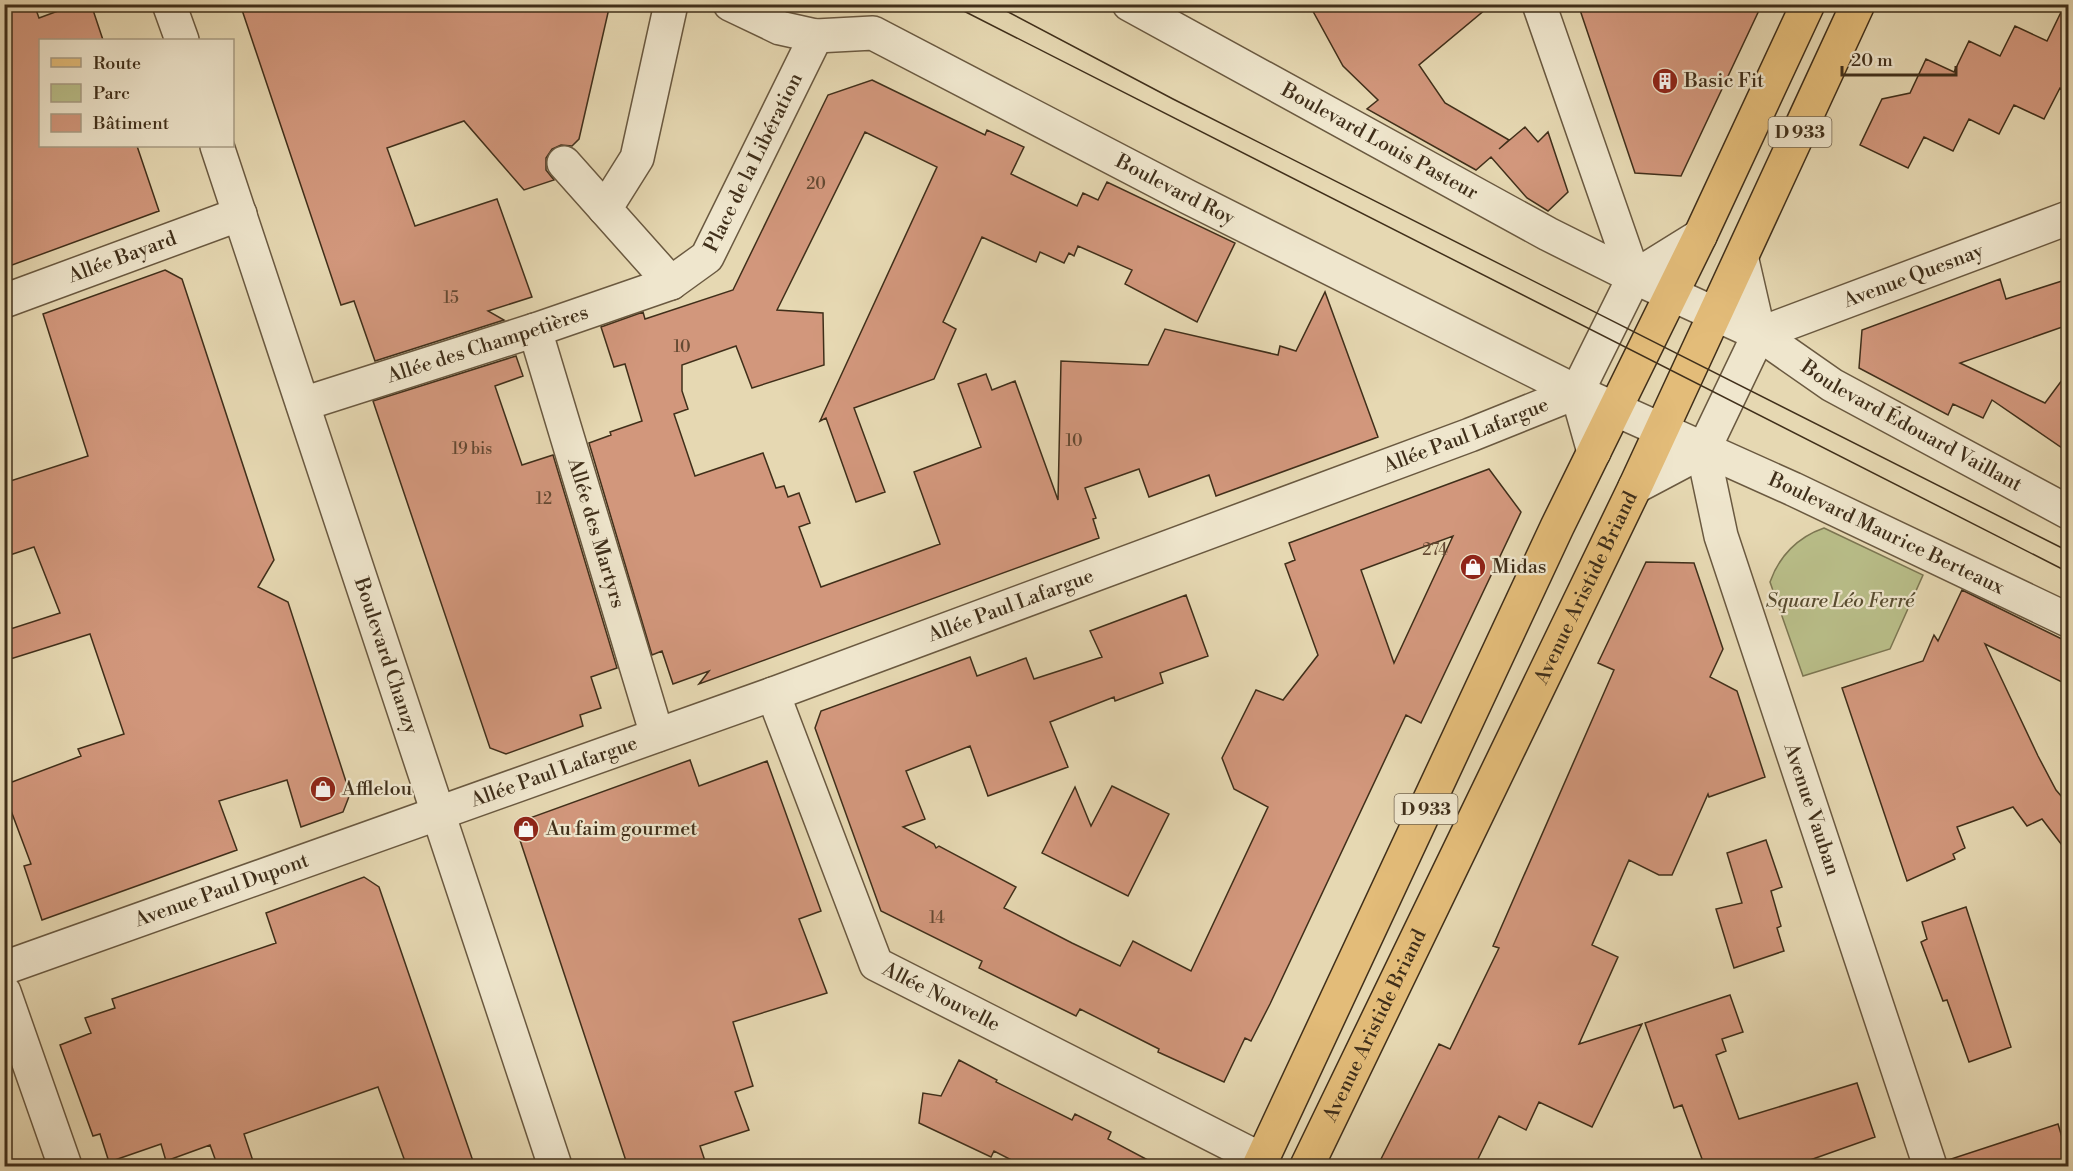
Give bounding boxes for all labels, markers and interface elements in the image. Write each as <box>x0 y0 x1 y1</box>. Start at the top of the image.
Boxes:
legend <box>39 39 234 147</box>
scale bar <box>1842 39 1956 77</box>
text: 20 m <box>1851 49 1893 72</box>
text: Route <box>93 52 141 75</box>
building icon: Basic Fit <box>1650 66 1680 96</box>
street label: Place de la Libération <box>699 69 808 256</box>
place label: Basic Fit <box>1683 69 1764 94</box>
street label: Boulevard Louis Pasteur <box>1276 77 1483 206</box>
text: Parc <box>93 82 130 105</box>
text: Bâtiment <box>92 112 170 135</box>
road number: D 933 <box>1768 117 1832 147</box>
street label: Boulevard Roy <box>1110 149 1239 231</box>
house number: 20 <box>806 174 826 194</box>
street label: Allée Bayard <box>64 226 180 289</box>
street label: Avenue Quesnay <box>1839 238 1987 314</box>
house number: 15 <box>443 288 459 308</box>
street label: Allée des Champetières <box>383 300 592 389</box>
house number: 10 <box>674 337 691 357</box>
street label: Boulevard Édouard Vaillant <box>1795 354 2026 497</box>
street label: Allée Paul Lafargue <box>1379 392 1552 479</box>
house number: 10 <box>1066 431 1083 451</box>
house number: 19 bis <box>452 439 492 459</box>
street label: Allée des Martyrs <box>561 454 631 611</box>
street label: Boulevard Maurice Berteaux <box>1764 467 2009 601</box>
street label: Avenue Aristide Briand <box>1529 487 1644 689</box>
house number: 12 <box>536 489 552 509</box>
house number: 274 <box>1422 540 1448 560</box>
shop icon: Midas <box>1458 552 1488 582</box>
place label: Midas <box>1492 555 1547 580</box>
street label: Allée Paul Lafargue <box>923 563 1097 648</box>
street label: Boulevard Chanzy <box>348 573 424 738</box>
park label: Square Léo Ferré <box>1766 589 1916 614</box>
street label: Allée Paul Lafargue <box>466 731 641 814</box>
street label: Avenue Vauban <box>1778 739 1845 879</box>
shop icon: Afflelou <box>308 774 338 804</box>
place label: Afflelou <box>341 777 413 802</box>
road number: D 933 <box>1394 794 1458 824</box>
shop icon: Au faim gourmet <box>511 814 541 844</box>
place label: Au faim gourmet <box>545 817 697 842</box>
street label: Avenue Paul Dupont <box>130 848 312 933</box>
house number: 14 <box>929 908 945 928</box>
street label: Avenue Aristide Briand <box>1317 925 1432 1127</box>
street label: Allée Nouvelle <box>877 956 1004 1037</box>

